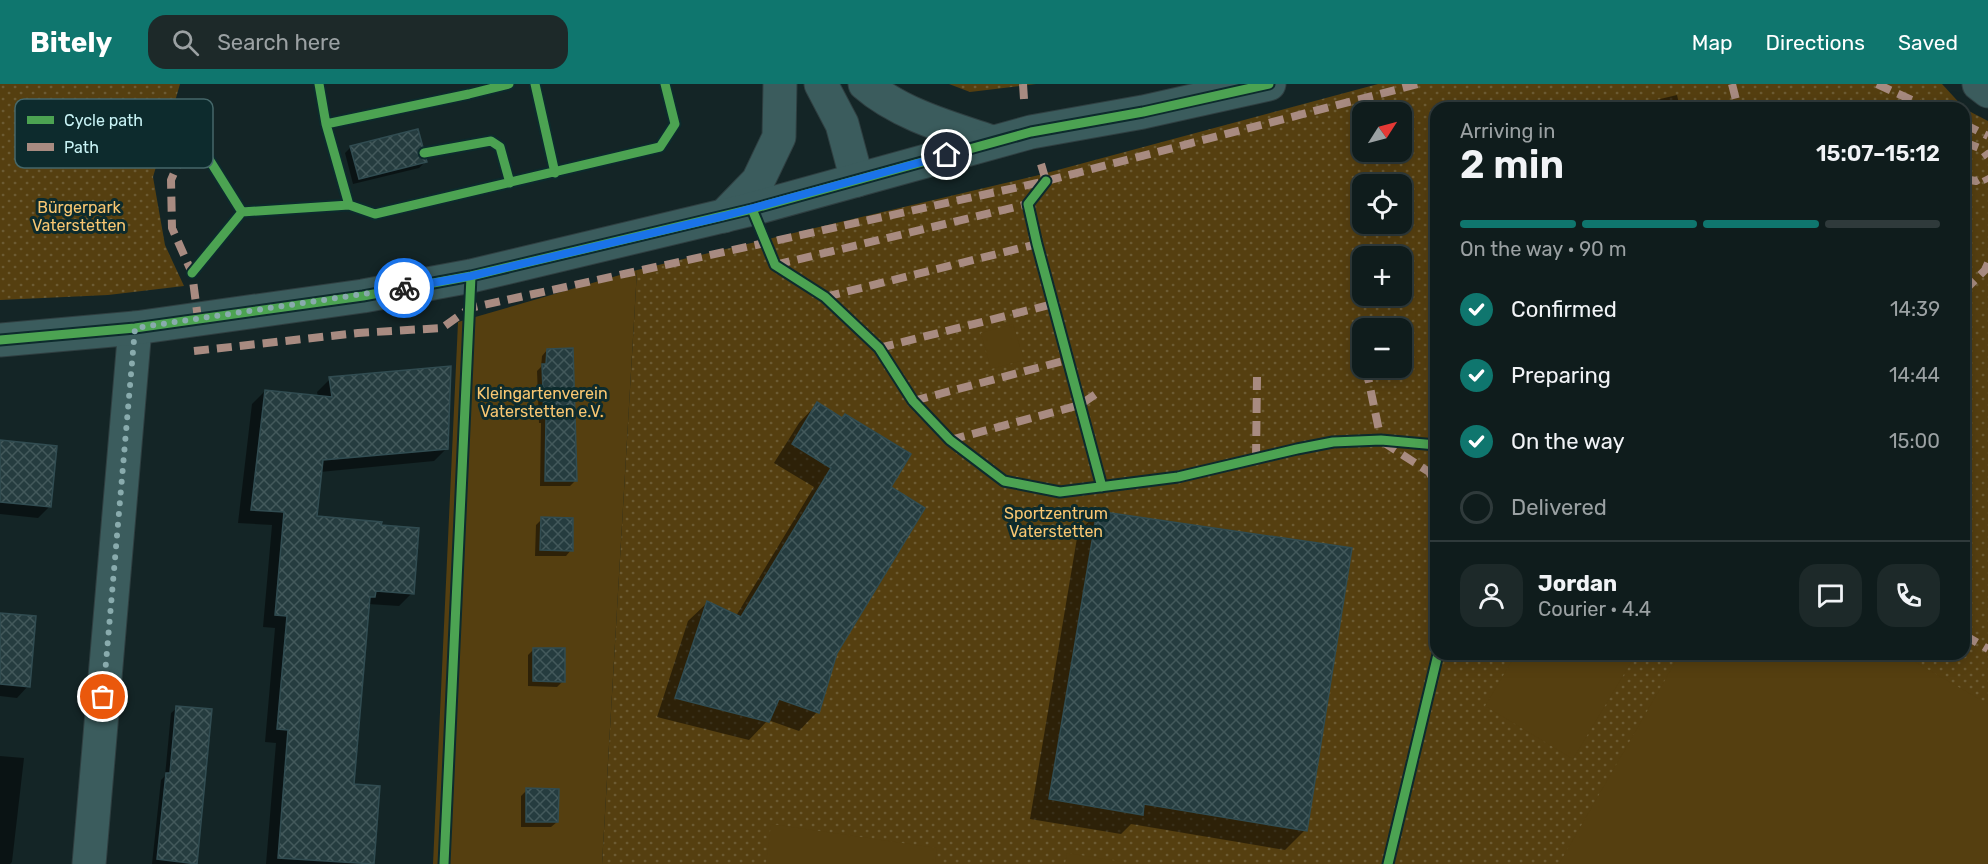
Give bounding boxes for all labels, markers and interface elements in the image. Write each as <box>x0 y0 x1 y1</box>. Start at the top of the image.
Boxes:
search box <box>148 15 568 69</box>
text: Bitely <box>30 26 112 59</box>
icon: search <box>169 26 202 59</box>
text: Search here <box>217 29 341 56</box>
text: Map <box>1692 30 1733 55</box>
text: Directions <box>1766 30 1865 55</box>
text: Saved <box>1898 30 1958 55</box>
legend <box>15 99 213 168</box>
north arrow <box>1352 102 1412 162</box>
map controls <box>1352 102 1412 378</box>
text: Cycle path <box>64 111 143 130</box>
text: Arriving in <box>1460 119 1555 143</box>
pin <box>921 129 972 180</box>
text: Path <box>64 138 99 157</box>
icon: home <box>930 138 963 171</box>
text: 15:07–15:12 <box>1816 140 1940 167</box>
text: 2 min <box>1460 142 1564 188</box>
button: locate <box>1352 174 1412 234</box>
park label: Bürgerpark Vaterstetten <box>32 198 126 235</box>
text: On the way · 90 m <box>1460 237 1626 261</box>
button: + <box>1352 246 1412 306</box>
courier <box>374 258 434 318</box>
icon: bike <box>388 272 421 305</box>
icon: check <box>1460 293 1493 326</box>
text: Confirmed <box>1511 296 1617 323</box>
text: 14:39 <box>1890 297 1940 321</box>
button: − <box>1352 318 1412 378</box>
icon: check <box>1460 359 1493 392</box>
text: Preparing <box>1511 362 1611 389</box>
text: 14:44 <box>1889 363 1940 387</box>
park label: Kleingartenverein Vaterstetten e.V. <box>476 384 608 421</box>
icon: check <box>1460 425 1493 458</box>
text: On the way <box>1511 428 1625 455</box>
text: 15:00 <box>1889 429 1940 453</box>
text: Delivered <box>1511 494 1607 521</box>
park label: Sportzentrum Vaterstetten <box>1004 504 1108 541</box>
button: person <box>1460 564 1523 627</box>
button: chat <box>1799 564 1862 627</box>
button: phone <box>1877 564 1940 627</box>
text: Jordan <box>1538 570 1617 597</box>
text: Courier · 4.4 <box>1538 597 1651 621</box>
pin <box>77 671 128 722</box>
icon: bag <box>86 680 119 713</box>

